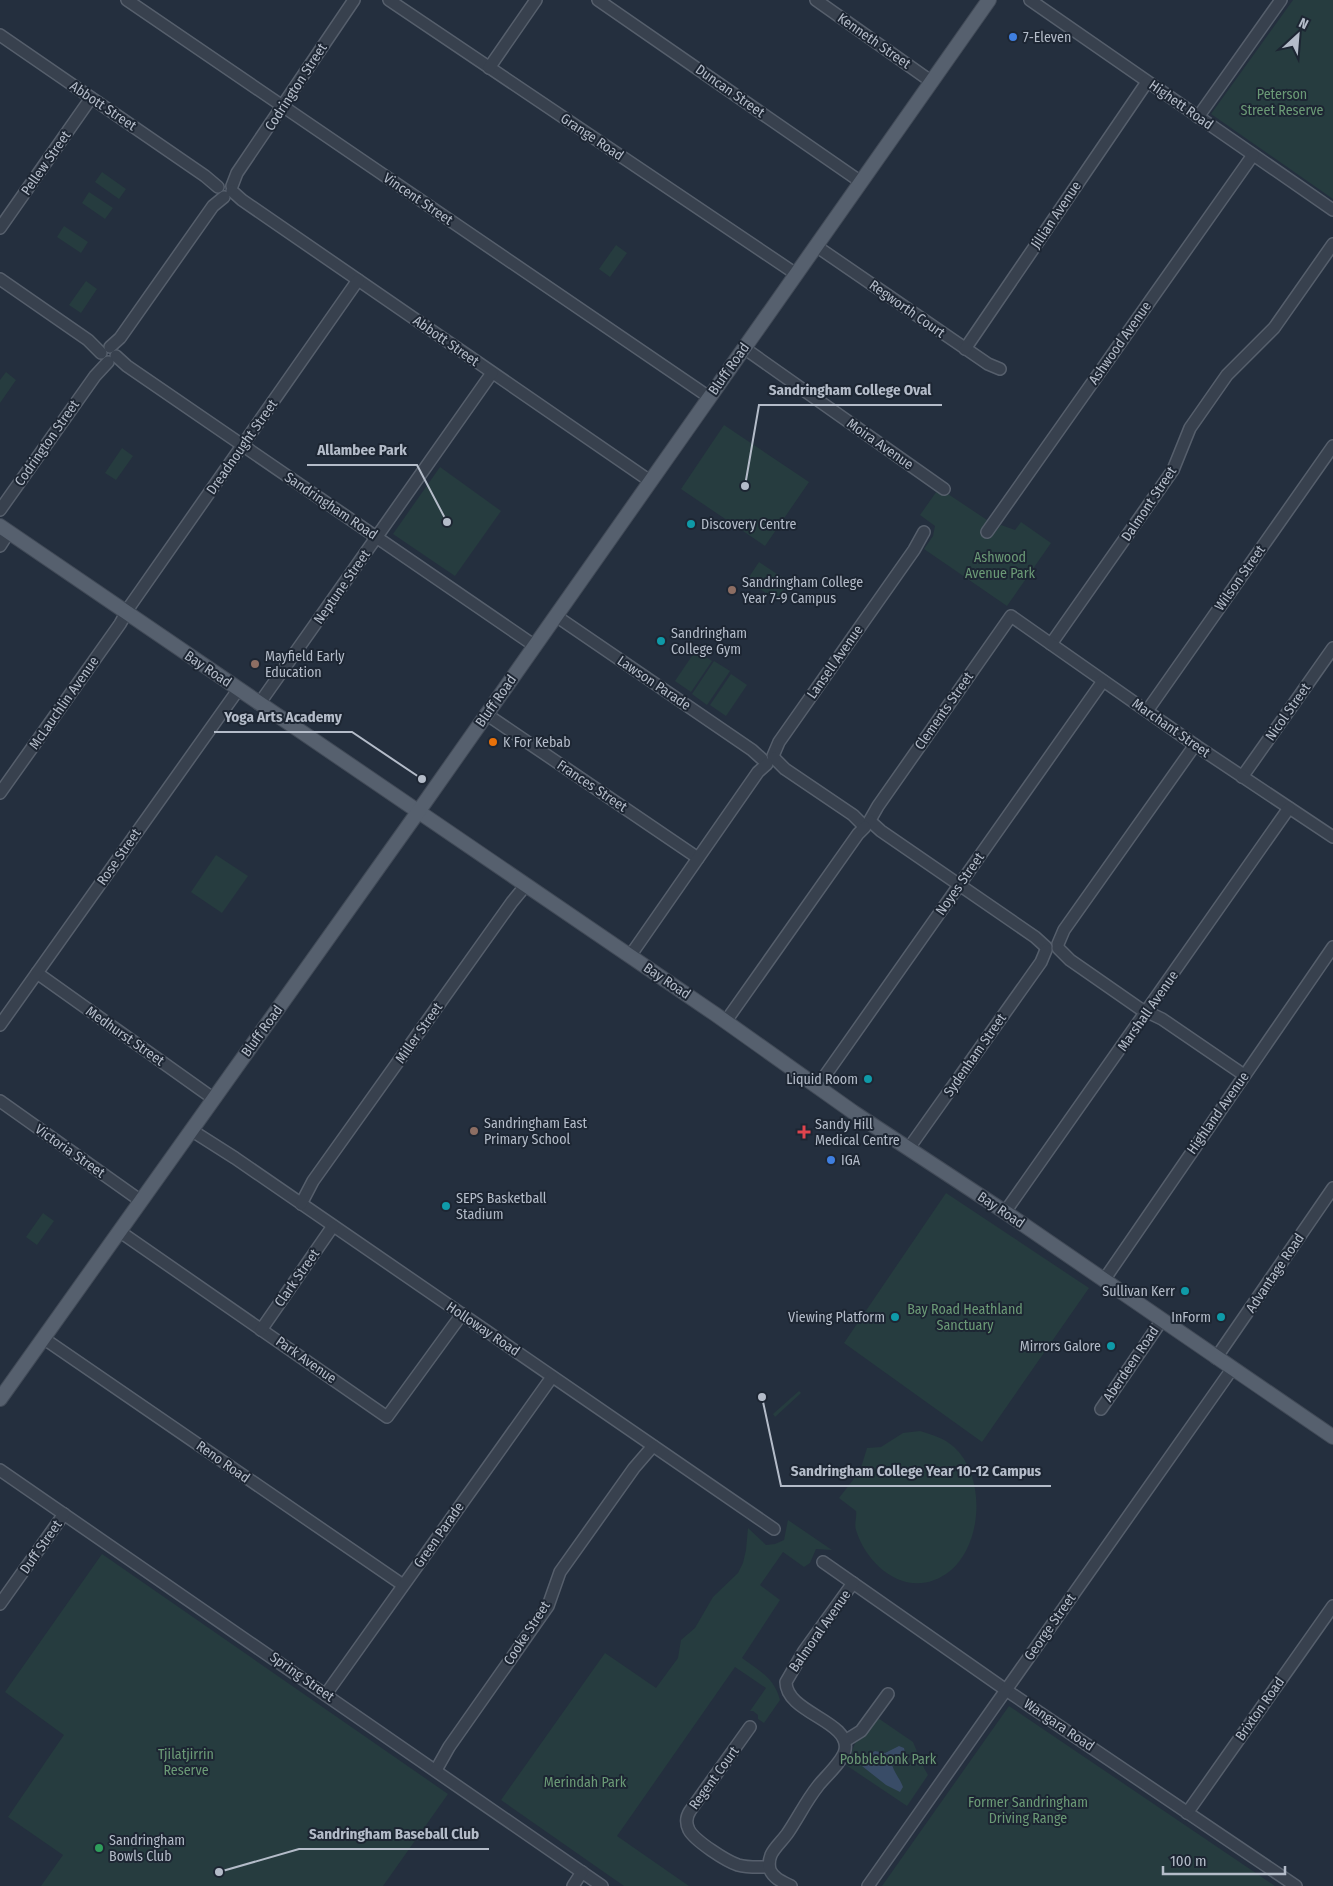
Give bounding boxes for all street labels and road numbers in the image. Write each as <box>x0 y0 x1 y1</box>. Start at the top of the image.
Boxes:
street label: Kenneth Street <box>834 10 914 73</box>
street label: Codrington Street <box>261 40 331 134</box>
street label: Duncan Street <box>692 61 768 121</box>
street label: Highett Road <box>1146 77 1216 133</box>
street label: Abbott Street <box>67 78 140 135</box>
street label: Grange Road <box>557 110 627 164</box>
street label: Pellew Street <box>18 127 75 199</box>
street label: Vincent Street <box>380 169 456 229</box>
street label: Jillian Avenue <box>1027 178 1085 252</box>
street label: Regworth Court <box>866 277 948 342</box>
street label: Ashwood Avenue <box>1085 298 1155 388</box>
street label: Abbott Street <box>410 312 483 370</box>
street label: Bluff Road <box>705 340 753 398</box>
street label: Codrington Street <box>11 396 83 489</box>
street label: Dreadnought Street <box>203 396 281 498</box>
street label: Moira Avenue <box>843 415 917 473</box>
street label: Dalmont Street <box>1118 463 1180 544</box>
street label: Sandringham Road <box>281 469 381 543</box>
street label: Wilson Street <box>1211 542 1269 614</box>
street label: Neptune Street <box>310 546 374 627</box>
street label: Lansell Avenue <box>803 622 867 702</box>
street label: Bay Road <box>181 647 235 691</box>
street label: Lawson Parade <box>614 652 694 714</box>
street label: McLauchlin Avenue <box>26 653 102 753</box>
street label: Clements Street <box>911 669 977 753</box>
street label: Bluff Road <box>472 672 520 730</box>
street label: Nicol Street <box>1262 680 1314 744</box>
street label: Marchant Street <box>1129 695 1214 761</box>
street label: Frances Street <box>554 756 631 816</box>
street label: Rose Street <box>93 825 145 889</box>
street label: Noyes Street <box>932 849 988 919</box>
street label: Bay Road <box>640 959 694 1003</box>
street label: Marshall Avenue <box>1114 967 1182 1055</box>
street label: Miller Street <box>392 999 446 1067</box>
street label: Bluff Road <box>238 1002 286 1060</box>
street label: Medhurst Street <box>82 1003 168 1070</box>
street label: Sydenham Street <box>940 1010 1010 1100</box>
street label: Highland Avenue <box>1183 1068 1253 1157</box>
street label: Victoria Street <box>32 1121 109 1182</box>
street label: Bay Road <box>974 1188 1028 1232</box>
street label: Advantage Road <box>1242 1230 1308 1316</box>
street label: Clark Street <box>271 1246 323 1310</box>
street label: Holloway Road <box>443 1298 523 1360</box>
street label: Aberdeen Road <box>1100 1323 1162 1405</box>
street label: Park Avenue <box>272 1333 340 1387</box>
street label: Reno Road <box>193 1437 253 1487</box>
street label: Green Parade <box>410 1499 468 1571</box>
street label: Duff Street <box>16 1516 66 1577</box>
street label: Balmoral Avenue <box>785 1587 855 1675</box>
street label: George Street <box>1021 1590 1080 1664</box>
street label: Cooke Street <box>500 1598 554 1668</box>
street label: Spring Street <box>267 1649 338 1706</box>
street label: Brixton Road <box>1232 1674 1288 1744</box>
street label: Wangara Road <box>1021 1695 1097 1755</box>
street label: Regent Court <box>685 1743 743 1813</box>

